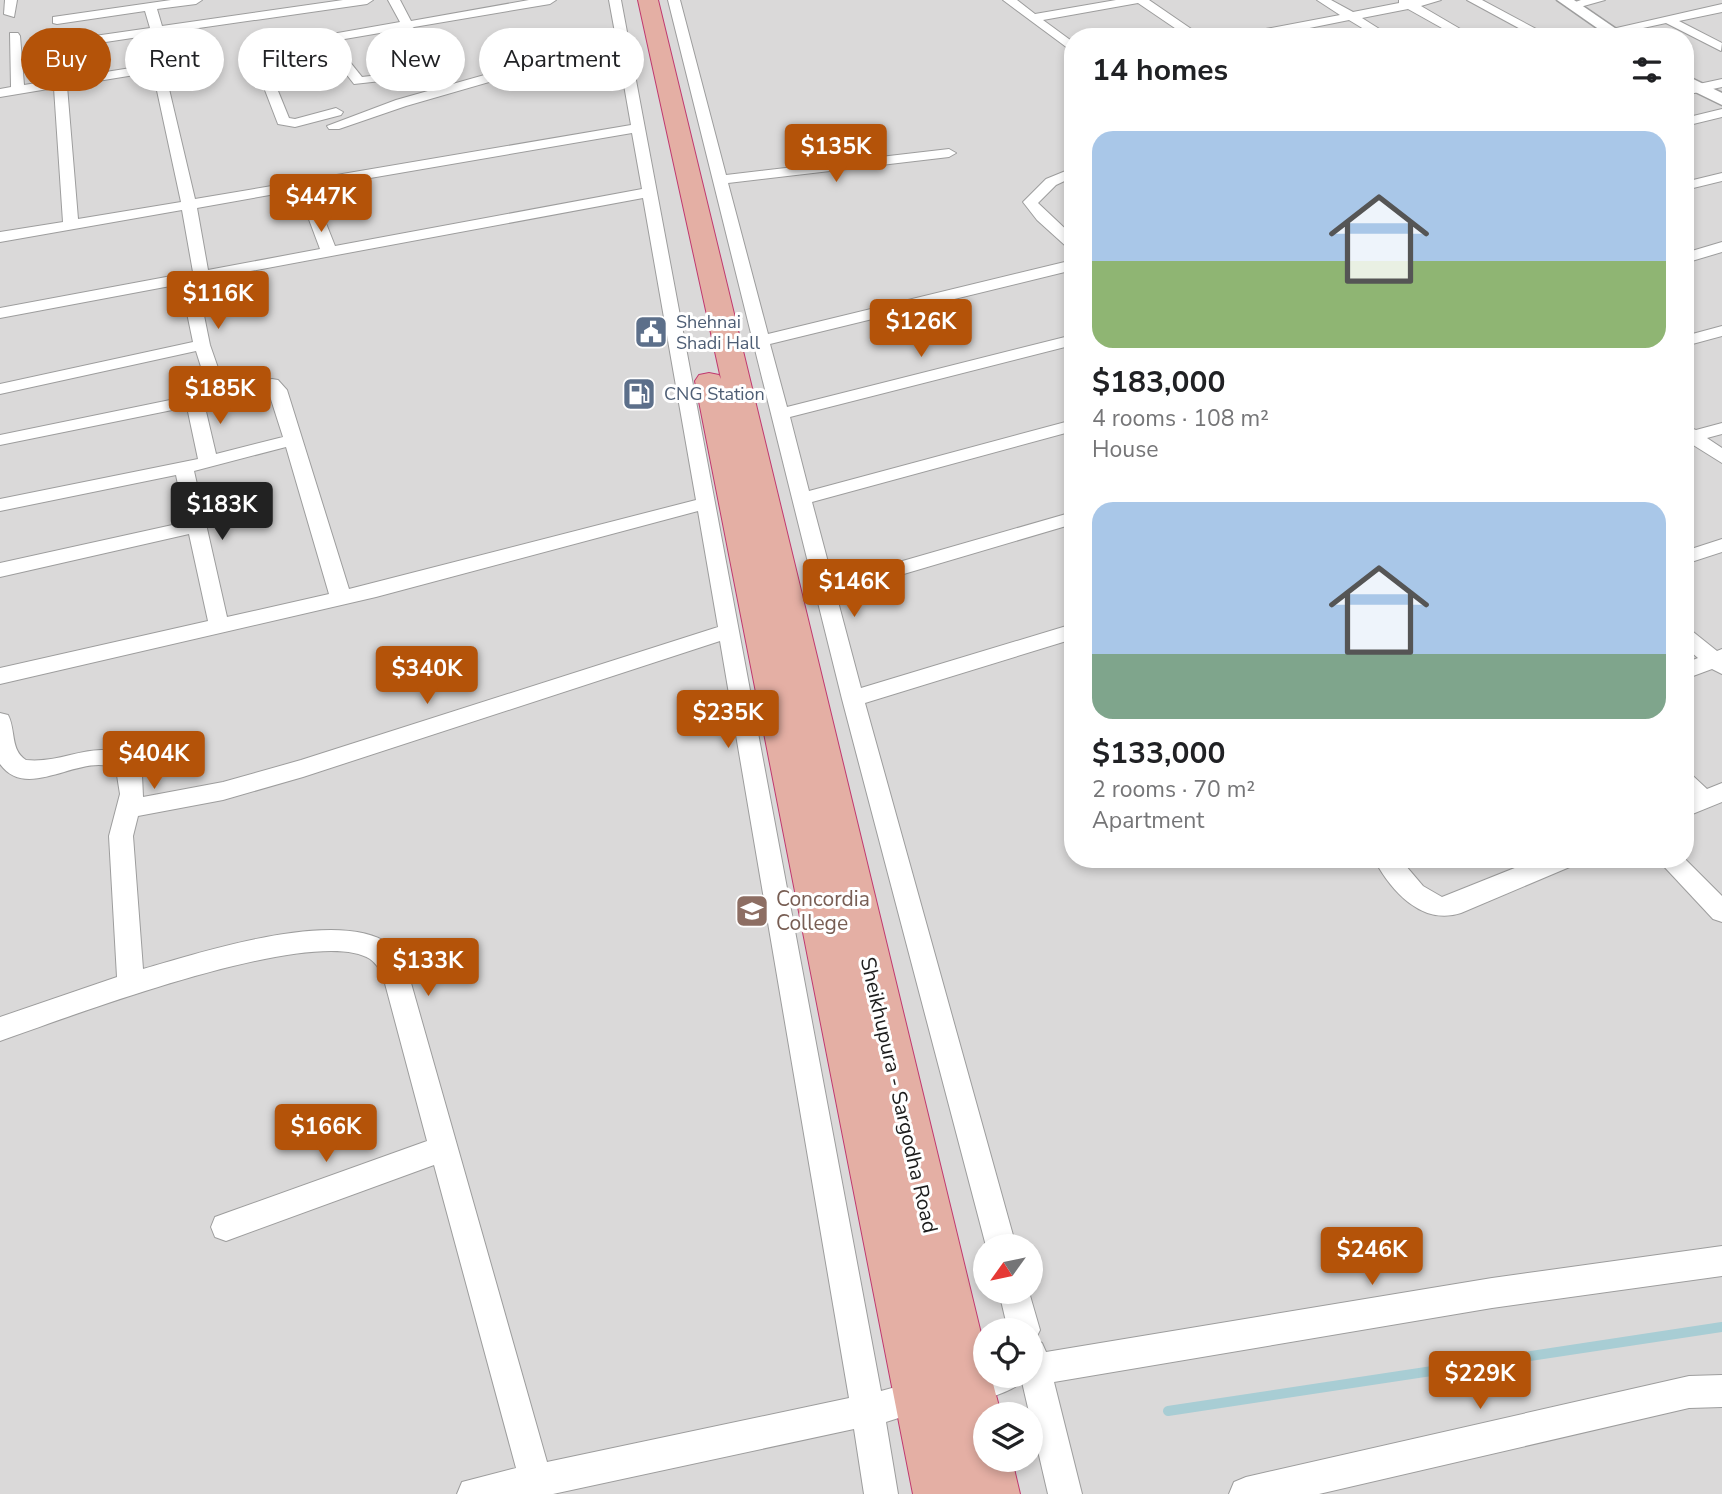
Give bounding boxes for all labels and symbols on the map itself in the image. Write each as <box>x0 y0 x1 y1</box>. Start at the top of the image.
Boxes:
pin: $135K <box>787 124 885 184</box>
pin: $447K <box>272 174 370 234</box>
pin: $116K <box>169 272 267 331</box>
pin: $126K <box>872 300 970 359</box>
place label: Shehnai Shadi Hall <box>676 310 761 355</box>
public building icon: Shehnai Shadi Hall <box>632 313 670 351</box>
pin: $185K <box>171 366 269 426</box>
fuel station icon: CNG Station <box>620 375 658 413</box>
place label: CNG Station <box>664 382 765 406</box>
pin: $183K <box>173 482 271 542</box>
pin: $146K <box>805 560 903 619</box>
pin: $340K <box>378 646 476 706</box>
pin: $235K <box>679 690 777 750</box>
pin: $404K <box>105 732 203 791</box>
place label: Concordia College <box>776 885 870 937</box>
school or university icon: Concordia College <box>733 892 771 930</box>
pin: $133K <box>379 939 477 998</box>
street label: Sheikhupura - Sargodha Road <box>854 954 944 1236</box>
pin: $166K <box>277 1104 375 1164</box>
pin: $246K <box>1323 1228 1421 1287</box>
north arrow <box>973 1234 1043 1304</box>
pin: $229K <box>1431 1352 1529 1411</box>

